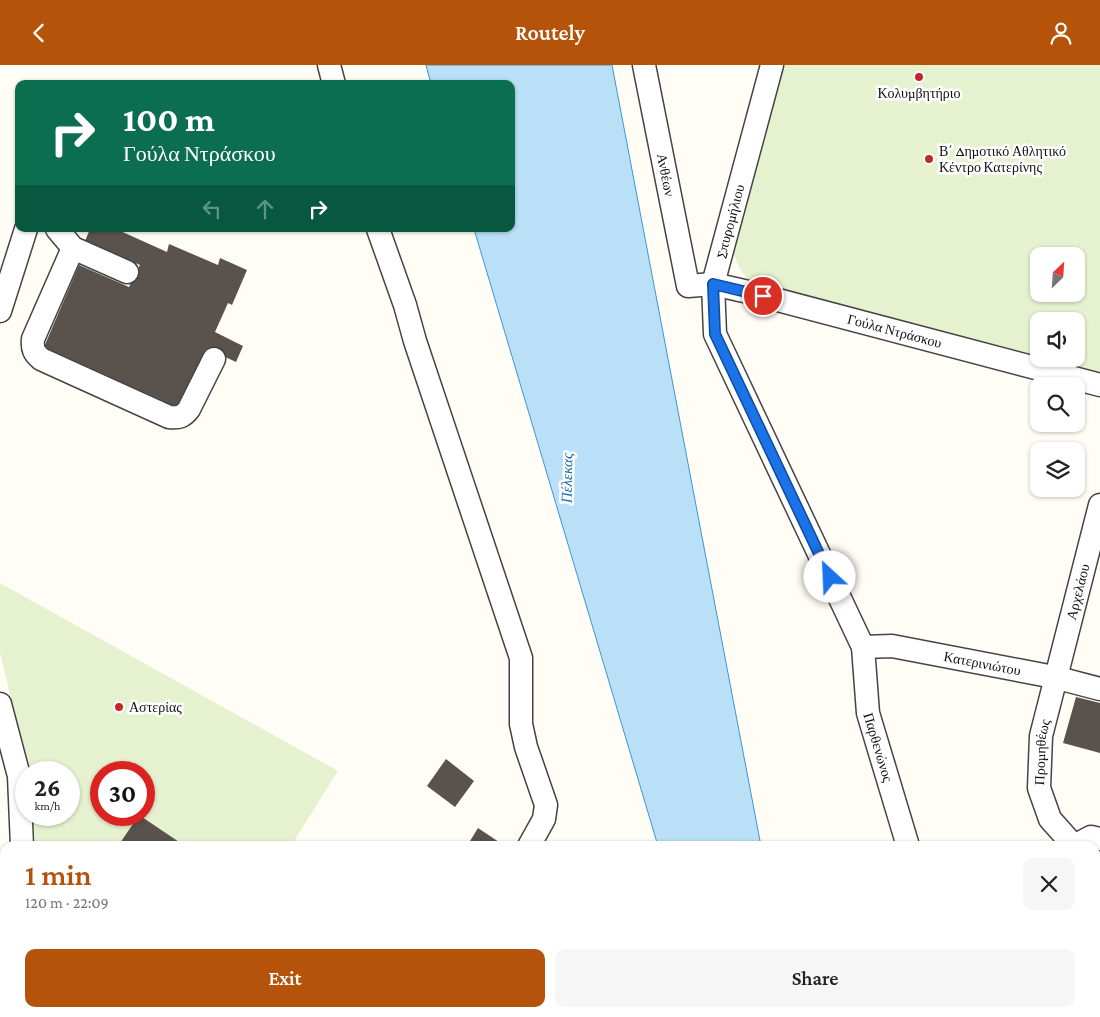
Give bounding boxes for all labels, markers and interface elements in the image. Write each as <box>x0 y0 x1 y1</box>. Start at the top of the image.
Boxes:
icon: back <box>25 19 53 47</box>
icon: person <box>1047 19 1075 47</box>
text: Routely <box>515 20 585 45</box>
marker: Κολυμβητήριο <box>913 71 925 83</box>
place label: Κολυμβητήριο <box>877 85 961 101</box>
icon: right <box>40 100 105 165</box>
text: 100 m <box>123 100 215 139</box>
text: Γούλα Ντράσκου <box>123 141 276 166</box>
place label: Β΄ Δημοτικό Αθλητικό Κέντρο Κατερίνης <box>939 143 1066 175</box>
street label: Ανθέων <box>654 152 678 198</box>
marker: Β΄ Δημοτικό Αθλητικό Κέντρο Κατερίνης <box>923 153 935 165</box>
street label: Σπυρομήλιου <box>713 182 748 260</box>
icon: left <box>198 195 226 223</box>
icon: ahead <box>251 195 279 223</box>
icon: right <box>304 195 332 223</box>
north arrow <box>1030 247 1085 303</box>
map controls <box>1030 247 1085 497</box>
pin <box>742 275 784 317</box>
icon: arrive <box>749 282 777 310</box>
street label: Γούλα Ντράσκου <box>846 311 944 351</box>
button: sound <box>1030 312 1085 367</box>
button: search <box>1030 377 1085 432</box>
button: layers <box>1030 442 1085 497</box>
water label: Πέλεκας <box>559 452 575 504</box>
position arrow <box>803 550 855 602</box>
street label: Αρχελάου <box>1063 562 1093 621</box>
street label: Κατερινιώτου <box>942 648 1022 679</box>
place label: Αστερίας <box>129 699 182 715</box>
marker: Αστερίας <box>113 701 125 713</box>
street label: Παρθενώνος <box>860 711 896 784</box>
street label: Προμηθέως <box>1031 717 1053 785</box>
speed limit sign: 30 <box>90 761 155 826</box>
text: 26 <box>34 774 61 801</box>
text: km/h <box>35 799 60 813</box>
text: 1 min <box>25 858 92 891</box>
button: close <box>1023 858 1075 910</box>
text: 120 m · 22:09 <box>25 894 109 911</box>
button: Exit <box>25 949 545 1007</box>
button: Share <box>555 949 1075 1007</box>

